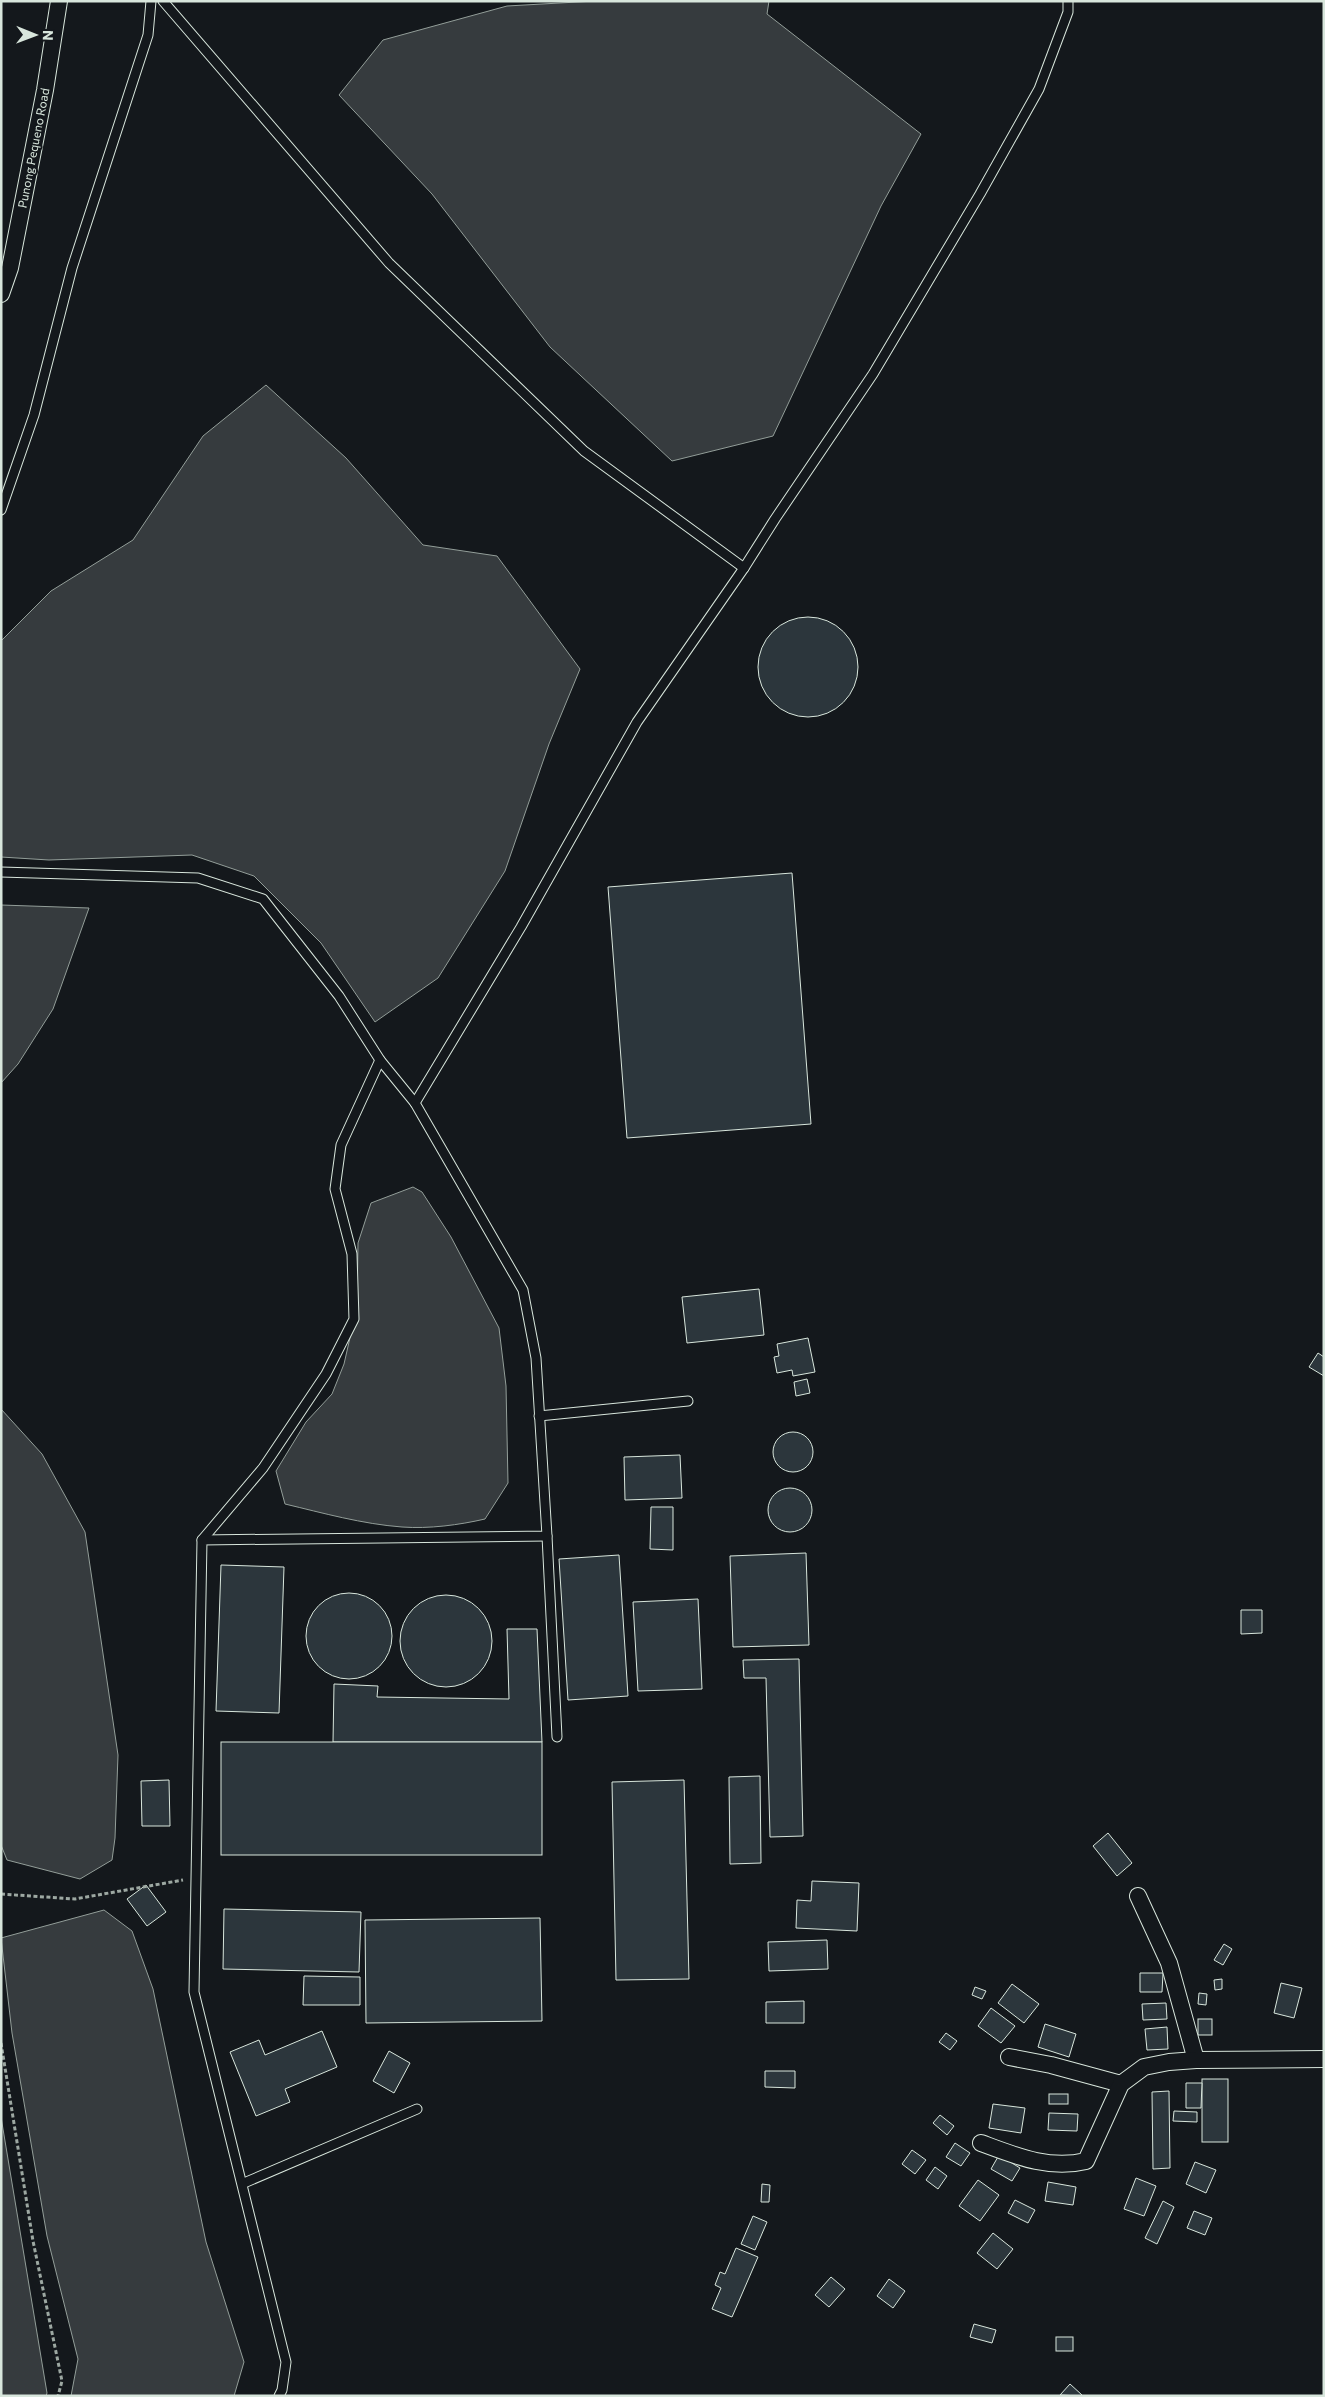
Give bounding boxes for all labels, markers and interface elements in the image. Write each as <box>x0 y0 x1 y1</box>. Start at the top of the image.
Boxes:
north arrow <box>10 10 60 60</box>
text: N <box>40 30 57 41</box>
street label: Punong Pequeno Road <box>14 87 52 209</box>

